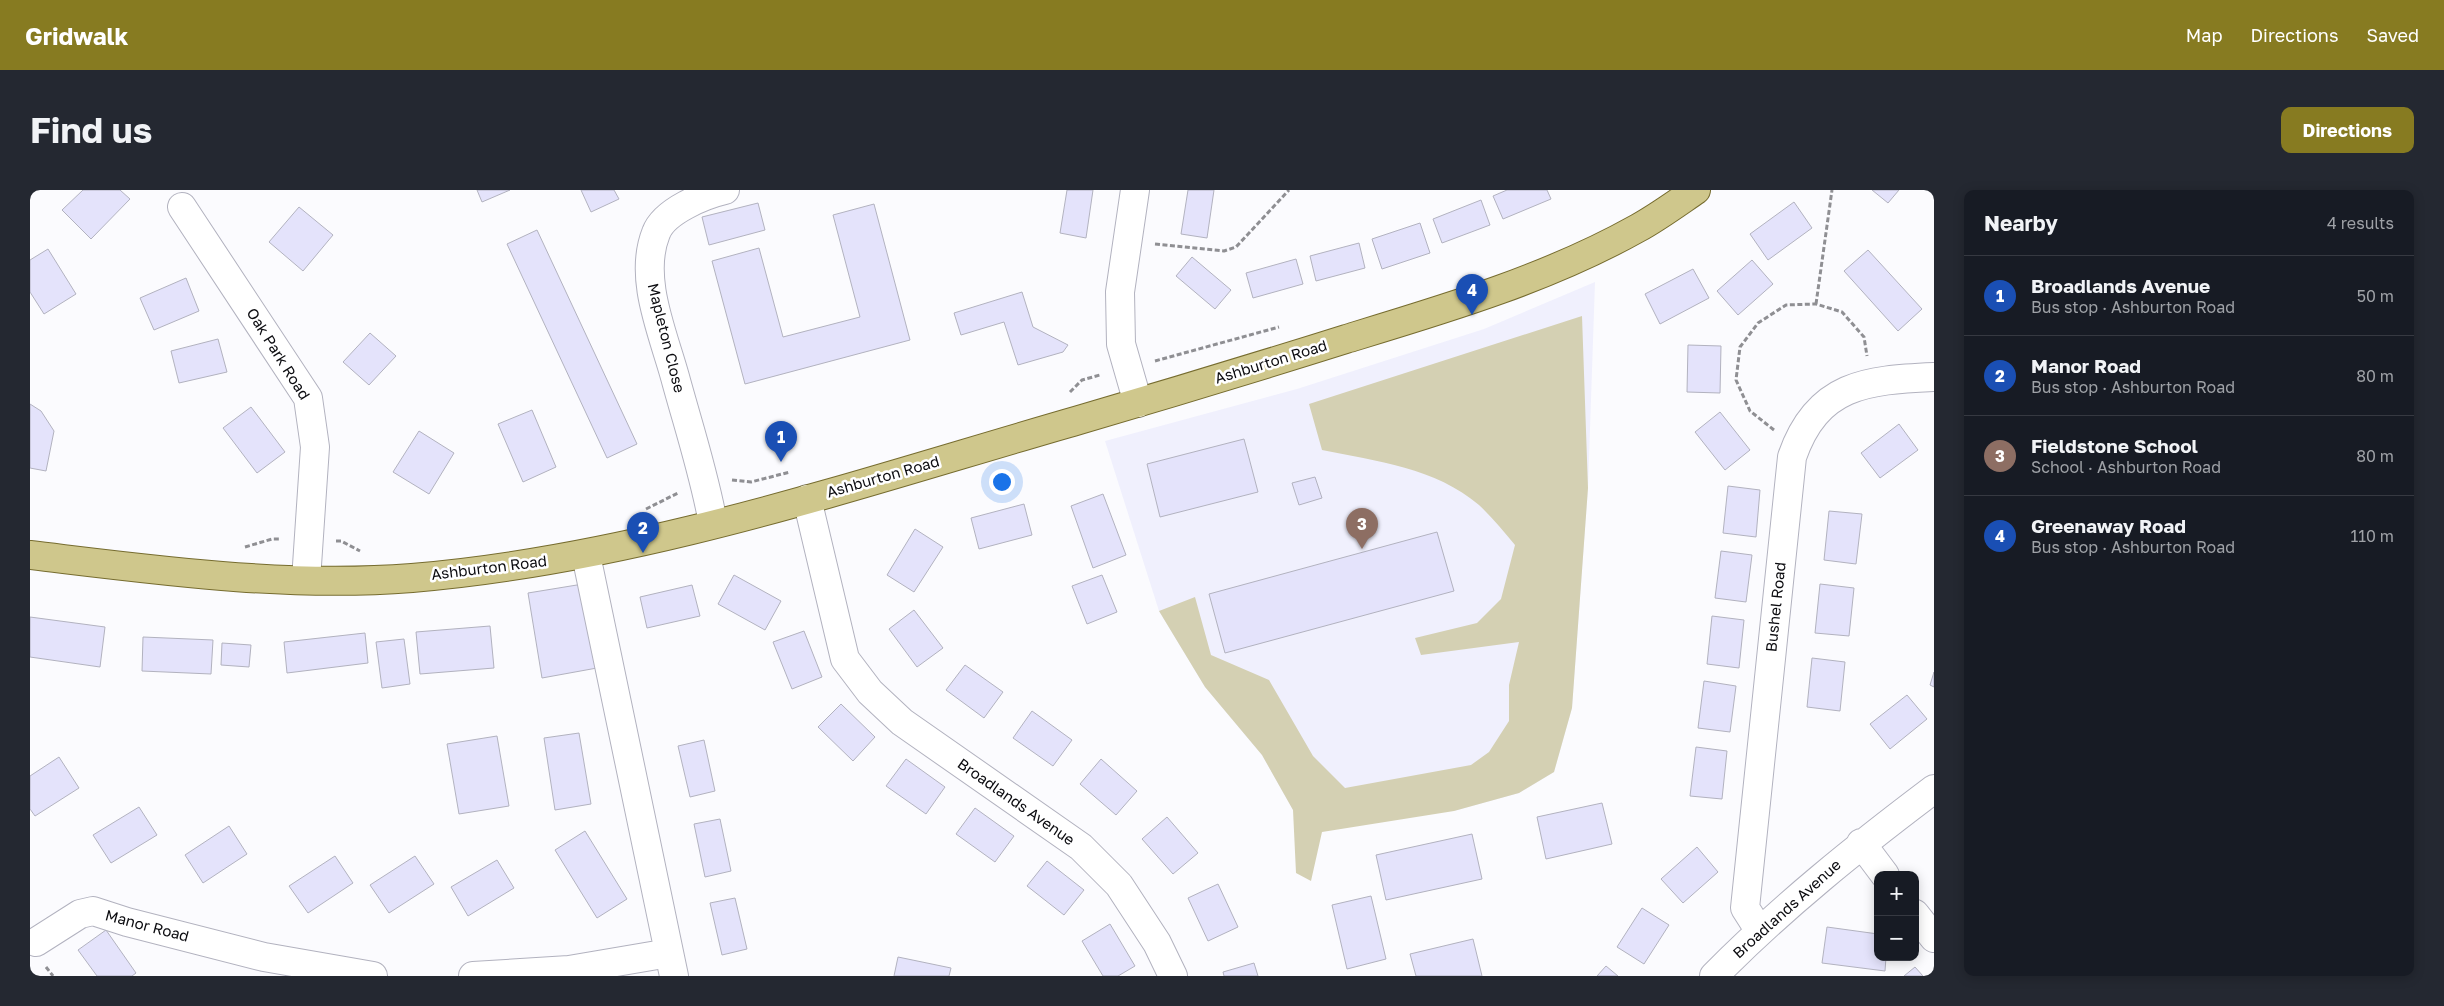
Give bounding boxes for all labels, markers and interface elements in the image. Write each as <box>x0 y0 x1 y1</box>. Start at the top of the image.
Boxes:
text: Gridwalk <box>25 21 129 50</box>
text: Map <box>2186 24 2222 46</box>
text: Directions <box>2250 24 2338 46</box>
text: Saved <box>2366 24 2419 46</box>
button: Directions <box>2281 107 2414 153</box>
text: Find us <box>30 109 152 151</box>
text: Nearby <box>1984 210 2058 236</box>
text: 4 results <box>2327 213 2394 233</box>
pin: 4 <box>1456 274 1488 315</box>
text: Broadlands Avenue <box>2031 274 2210 297</box>
street label: Mapleton Close <box>645 281 689 395</box>
text: 1 <box>1996 286 2004 306</box>
text: 50 m <box>2357 286 2394 306</box>
text: Bus stop · Ashburton Road <box>2031 297 2235 317</box>
street label: Oak Park Road <box>243 304 314 403</box>
street label: Ashburton Road <box>1212 335 1329 387</box>
text: Manor Road <box>2031 354 2141 377</box>
text: 2 <box>1995 366 2005 386</box>
text: 80 m <box>2356 366 2394 386</box>
text: Bus stop · Ashburton Road <box>2031 377 2235 397</box>
pin: 1 <box>765 421 797 462</box>
text: Fieldstone School <box>2031 434 2198 457</box>
text: 3 <box>1995 446 2005 466</box>
text: 80 m <box>2356 446 2394 466</box>
street label: Ashburton Road <box>824 451 941 501</box>
text: School · Ashburton Road <box>2031 457 2221 477</box>
your location <box>989 469 1015 495</box>
pin: 3 <box>1346 508 1378 549</box>
pin: 2 <box>627 512 659 553</box>
text: Greenaway Road <box>2031 514 2186 537</box>
text: 4 <box>1995 526 2005 546</box>
text: 110 m <box>2350 526 2394 546</box>
text: Bus stop · Ashburton Road <box>2031 537 2235 557</box>
street label: Ashburton Road <box>430 551 548 583</box>
street label: Bushel Road <box>1761 561 1789 653</box>
street label: Broadlands Avenue <box>955 754 1079 849</box>
street label: Broadlands Avenue <box>1729 855 1844 961</box>
map controls <box>1874 871 1919 961</box>
button: + <box>1874 871 1919 916</box>
street label: Manor Road <box>103 905 191 945</box>
button: − <box>1874 916 1919 961</box>

